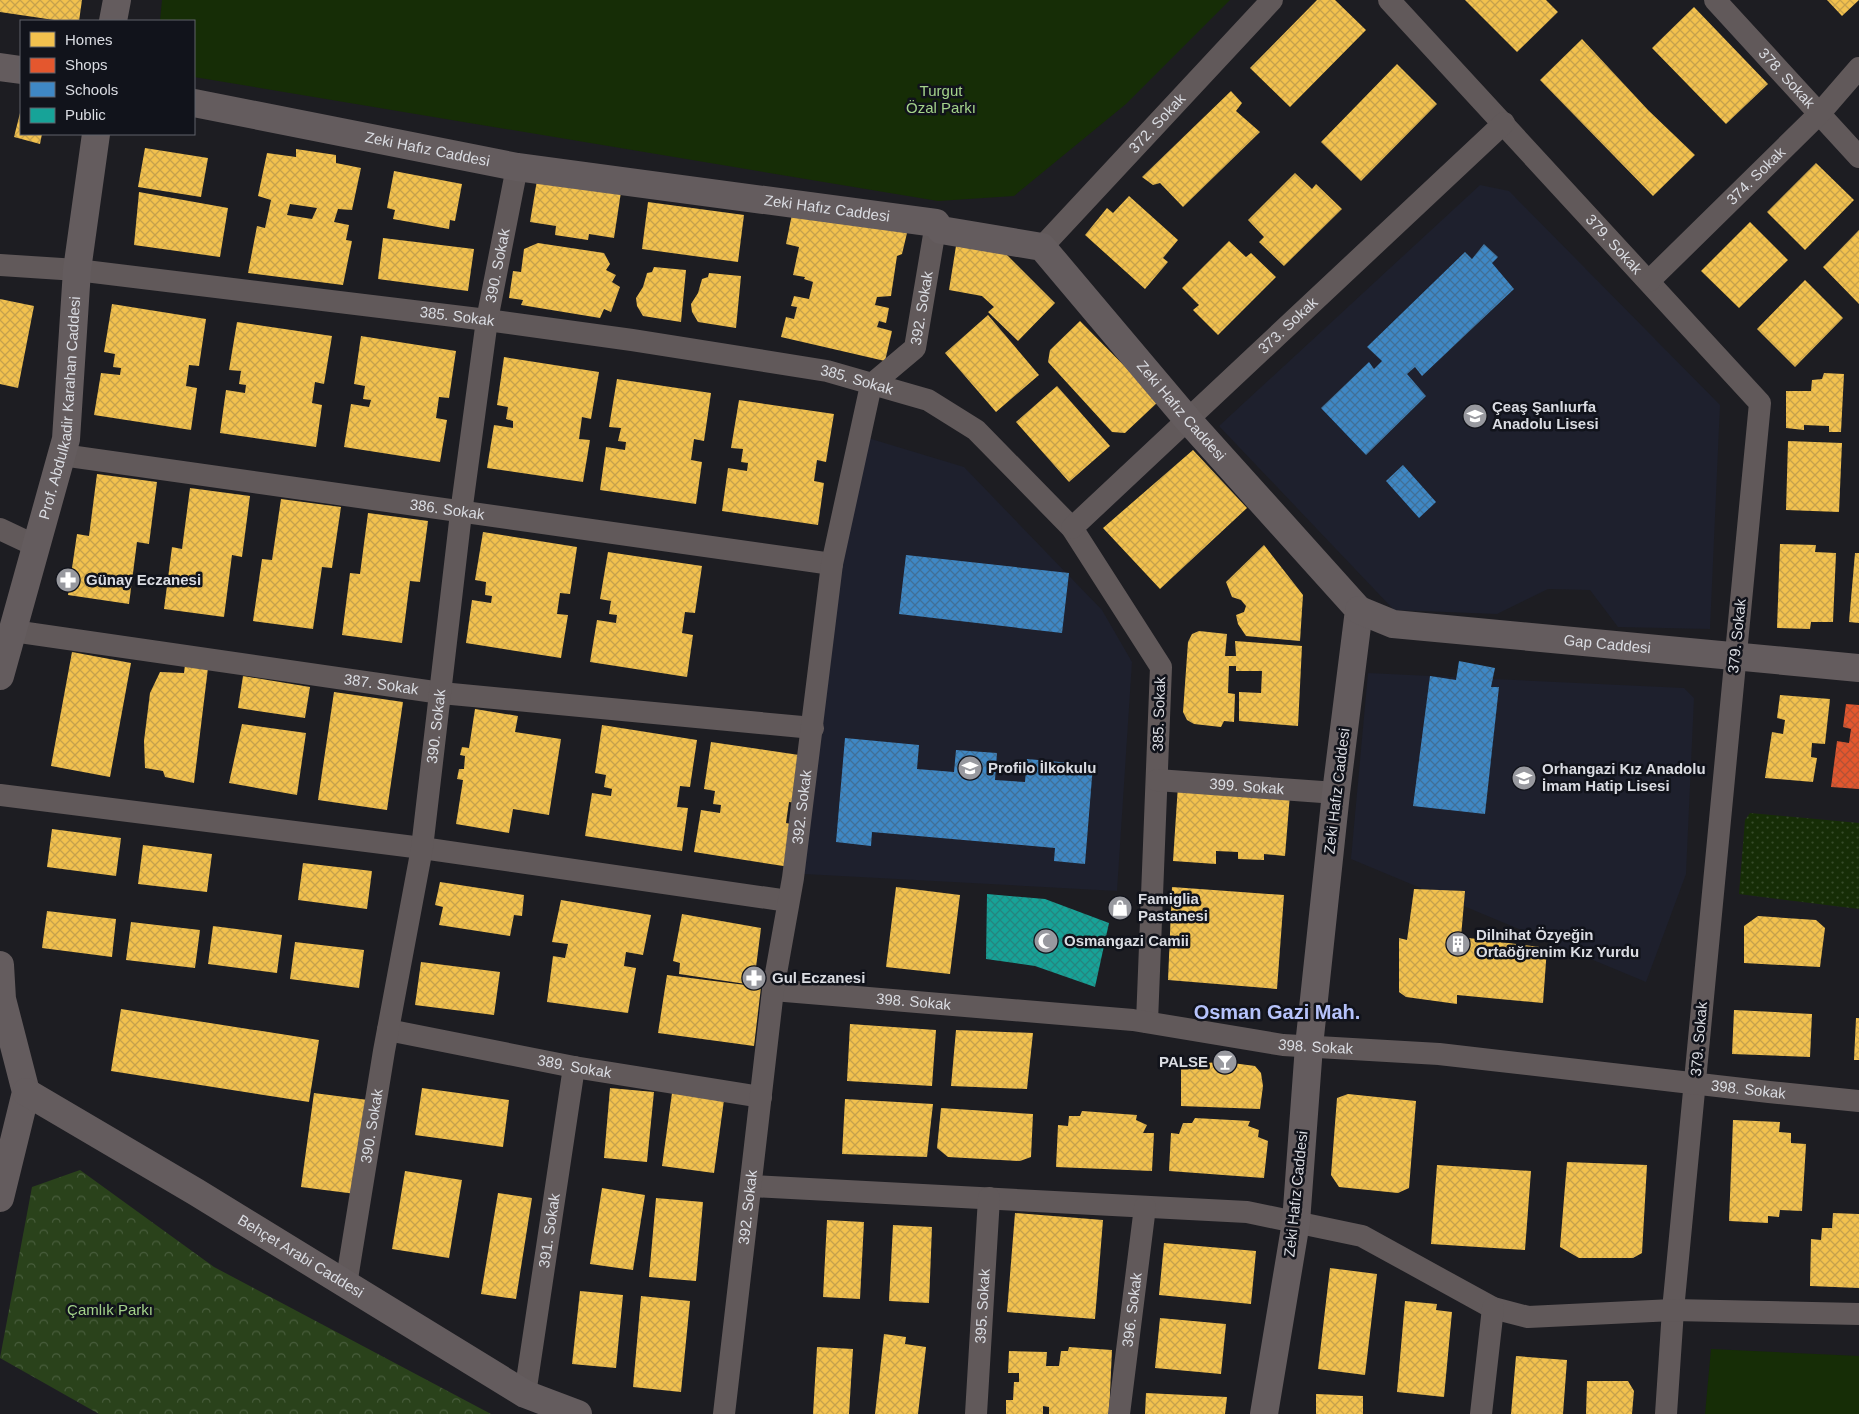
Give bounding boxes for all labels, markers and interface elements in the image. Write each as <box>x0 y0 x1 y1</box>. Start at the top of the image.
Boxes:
legend <box>20 20 195 135</box>
text: Homes <box>65 31 113 48</box>
street label: 378. Sokak <box>1755 44 1819 112</box>
text: Shops <box>65 56 108 73</box>
text: Schools <box>65 81 118 98</box>
park label: Turgut Özal Parkı <box>906 82 976 116</box>
street label: 372. Sokak <box>1125 89 1189 156</box>
text: Public <box>65 106 106 123</box>
street label: Zeki Hafız Caddesi <box>364 128 491 169</box>
street label: 374. Sokak <box>1723 143 1789 208</box>
street label: Zeki Hafız Caddesi <box>763 191 891 225</box>
street label: 379. Sokak <box>1583 211 1646 278</box>
street label: 390. Sokak <box>482 227 513 304</box>
street label: 392. Sokak <box>907 269 936 347</box>
street label: 373. Sokak <box>1254 293 1321 357</box>
street label: Prof. Abdulkadir Karahan Caddesi <box>35 296 83 521</box>
street label: 385. Sokak <box>419 303 496 329</box>
street label: Zeki Hafız Caddesi <box>1134 357 1229 464</box>
street label: 385. Sokak <box>819 361 896 398</box>
place label: Çeaş Şanlıurfa Anadolu Lisesi <box>1492 398 1599 432</box>
school or university icon: Çeaş Şanlıurfa Anadolu Lisesi <box>1462 403 1488 429</box>
street label: 386. Sokak <box>409 495 486 523</box>
pharmacy icon: Günay Eczanesi <box>55 567 81 593</box>
place label: Günay Eczanesi <box>86 571 201 588</box>
street label: 379. Sokak <box>1724 597 1749 674</box>
street label: Gap Caddesi <box>1563 631 1652 656</box>
street label: 387. Sokak <box>343 670 420 698</box>
street label: 385. Sokak <box>1149 676 1168 752</box>
street label: 390. Sokak <box>423 688 449 765</box>
street label: Zeki Hafız Caddesi <box>1320 727 1353 855</box>
school or university icon: Profilo İlkokulu <box>957 755 983 781</box>
place label: Profilo İlkokulu <box>988 759 1096 776</box>
place label: Orhangazi Kız Anadolu İmam Hatip Lisesi <box>1542 760 1706 794</box>
school or university icon: Orhangazi Kız Anadolu İmam Hatip Lisesi <box>1511 765 1537 791</box>
street label: 392. Sokak <box>788 768 814 845</box>
street label: 399. Sokak <box>1209 775 1285 797</box>
place label: Famiglia Pastanesi <box>1138 890 1208 924</box>
shop icon: Famiglia Pastanesi <box>1107 895 1133 921</box>
place label: Dilnihat Özyeğin Ortaöğrenim Kız Yurdu <box>1476 926 1639 960</box>
mosque icon: Osmangazi Camii <box>1033 928 1059 954</box>
building icon: Dilnihat Özyeğin Ortaöğrenim Kız Yurdu <box>1445 931 1471 957</box>
place label: Osmangazi Camii <box>1064 932 1189 949</box>
pharmacy icon: Gul Eczanesi <box>741 965 767 991</box>
place label: Gul Eczanesi <box>772 969 865 986</box>
street label: 398. Sokak <box>875 990 952 1013</box>
street label: 379. Sokak <box>1687 1000 1710 1077</box>
district label: Osman Gazi Mah. <box>1194 1001 1360 1023</box>
street label: 398. Sokak <box>1277 1035 1354 1057</box>
bar icon: PALSE <box>1212 1049 1238 1075</box>
street label: 389. Sokak <box>536 1051 613 1081</box>
place label: PALSE <box>1159 1053 1208 1070</box>
street label: 398. Sokak <box>1710 1076 1787 1102</box>
street label: 390. Sokak <box>357 1087 386 1164</box>
street label: Zeki Hafız Caddesi <box>1280 1130 1311 1258</box>
street label: 392. Sokak <box>735 1169 760 1246</box>
street label: 391. Sokak <box>535 1192 563 1269</box>
street label: Behçet Arabi Caddesi <box>235 1211 367 1301</box>
street label: 395. Sokak <box>971 1268 993 1344</box>
street label: 396. Sokak <box>1118 1271 1145 1348</box>
park label: Çamlık Parkı <box>67 1301 153 1318</box>

